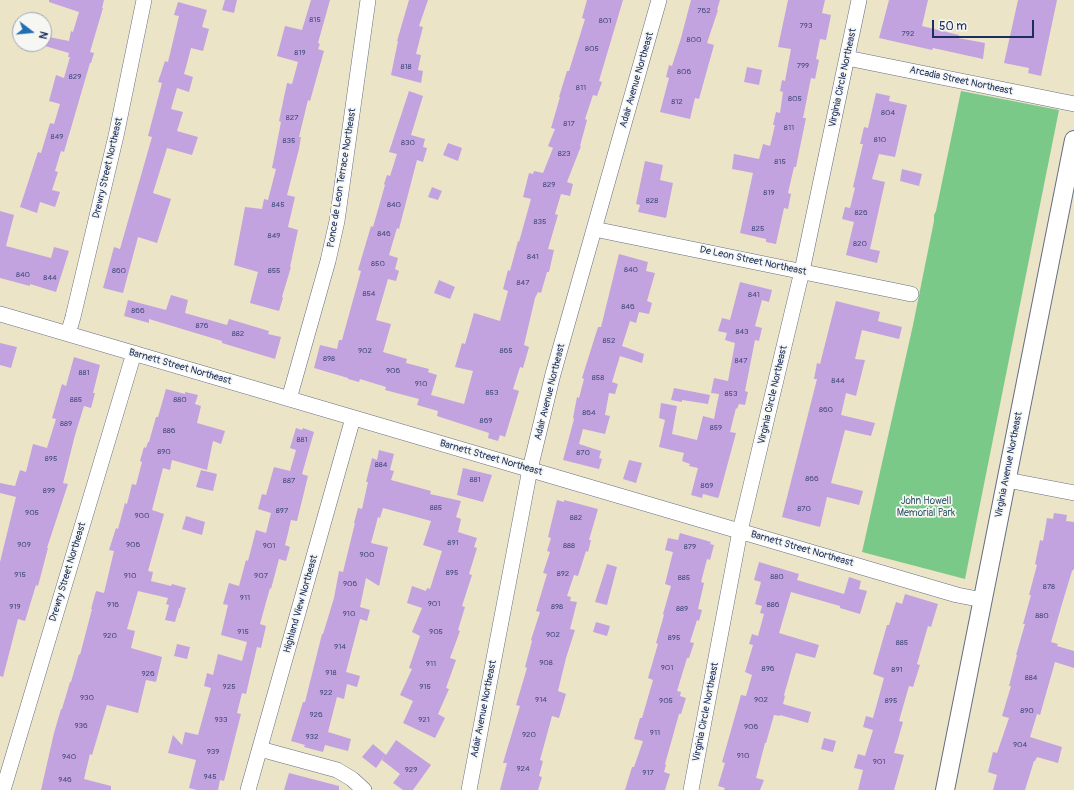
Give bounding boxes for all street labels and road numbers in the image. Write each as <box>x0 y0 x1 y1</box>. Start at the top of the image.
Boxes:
street label: Virginia Circle Northeast <box>827 27 859 129</box>
street label: Adair Avenue Northeast <box>618 31 656 129</box>
street label: Arcadia Street Northeast <box>908 64 1014 98</box>
street label: Ponce de Leon Terrace Northeast <box>325 108 359 248</box>
street label: Drewry Street Northeast <box>91 116 125 220</box>
street label: De Leon Street Northeast <box>699 244 807 278</box>
street label: Adair Avenue Northeast <box>532 343 568 441</box>
street label: Virginia Circle Northeast <box>756 344 790 446</box>
street label: Barnett Street Northeast <box>127 347 233 387</box>
street label: Virginia Avenue Northeast <box>993 411 1025 519</box>
street label: Barnett Street Northeast <box>438 438 544 478</box>
street label: Drewry Street Northeast <box>47 521 89 623</box>
street label: Barnett Street Northeast <box>749 529 855 569</box>
street label: Highland View Northeast <box>281 554 321 654</box>
street label: Adair Avenue Northeast <box>469 659 499 759</box>
street label: Virginia Circle Northeast <box>690 661 722 763</box>

